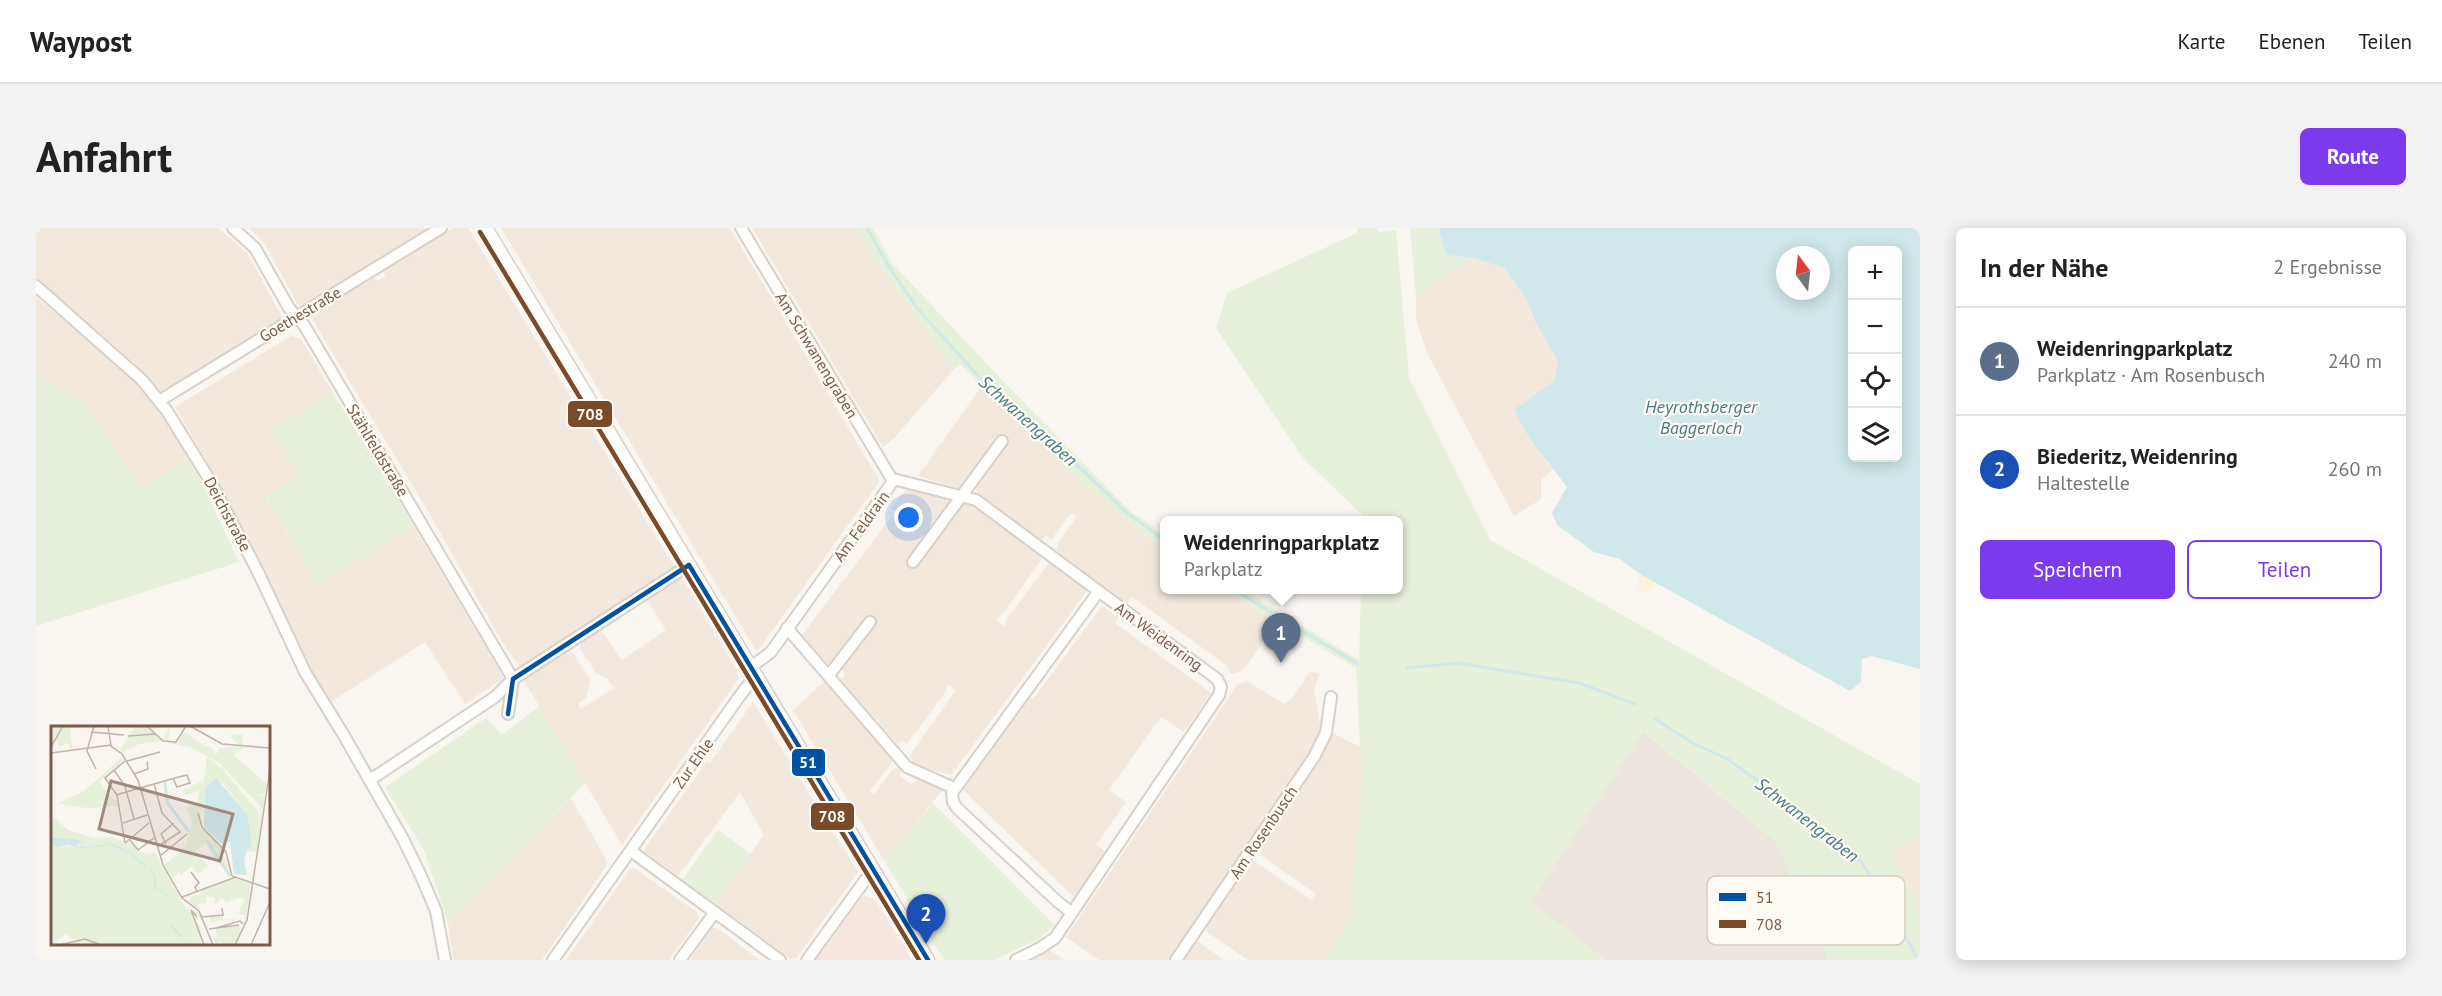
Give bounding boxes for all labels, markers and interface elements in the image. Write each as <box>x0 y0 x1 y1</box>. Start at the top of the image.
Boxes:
text: Waypost <box>30 23 132 60</box>
text: Karte <box>2178 28 2226 55</box>
text: Ebenen <box>2259 28 2325 55</box>
text: Teilen <box>2358 28 2412 55</box>
button: Route <box>2300 128 2406 185</box>
text: Anfahrt <box>36 129 172 184</box>
north arrow <box>1776 246 1830 300</box>
map controls <box>1848 246 1902 462</box>
button: + <box>1848 246 1902 300</box>
text: In der Nähe <box>1980 251 2108 284</box>
text: 2 Ergebnisse <box>2273 254 2382 280</box>
street label: Goethestraße <box>255 282 345 346</box>
street label: Am Schwanengraben <box>771 288 863 422</box>
button: − <box>1848 300 1902 354</box>
text: Weidenringparkplatz <box>2037 334 2233 362</box>
text: 1 <box>1994 348 2005 374</box>
text: 240 m <box>2328 348 2382 374</box>
button: locate <box>1848 354 1902 408</box>
text: Parkplatz · Am Rosenbusch <box>2037 362 2265 388</box>
water label: Schwanengraben <box>974 370 1083 471</box>
water label: Heyrothsberger Baggerloch <box>1645 395 1758 439</box>
street label: Stählfeldstraße <box>342 400 414 500</box>
line badge: 708 <box>567 400 613 428</box>
text: 708 <box>576 404 604 424</box>
button: layers <box>1848 408 1902 462</box>
text: Biederitz, Weidenring <box>2037 442 2238 470</box>
text: 2 <box>1994 456 2005 482</box>
text: 260 m <box>2328 456 2382 482</box>
text: Haltestelle <box>2037 470 2130 496</box>
street label: Deichstraße <box>200 473 256 555</box>
street label: Am Feldrain <box>829 487 893 565</box>
your location <box>894 503 923 532</box>
popup <box>1160 516 1403 594</box>
text: Weidenringparkplatz <box>1184 528 1379 556</box>
button: Speichern <box>1980 540 2175 599</box>
button: Teilen <box>2187 540 2382 599</box>
text: Parkplatz <box>1184 556 1263 582</box>
street label: Am Weidenring <box>1111 597 1207 675</box>
pin: 1 <box>1262 614 1300 663</box>
inset map <box>51 726 270 945</box>
street label: Zur Ehle <box>669 734 717 792</box>
line badge: 51 <box>791 748 826 777</box>
text: 51 <box>799 752 817 772</box>
water label: Schwanengraben <box>1751 772 1864 867</box>
street label: Am Rosenbusch <box>1225 782 1301 882</box>
line badge: 708 <box>810 802 855 831</box>
text: 708 <box>818 806 846 826</box>
legend <box>1707 876 1905 945</box>
text: 51 <box>1756 887 1773 907</box>
pin: 2 <box>906 894 946 944</box>
text: 708 <box>1756 914 1782 934</box>

